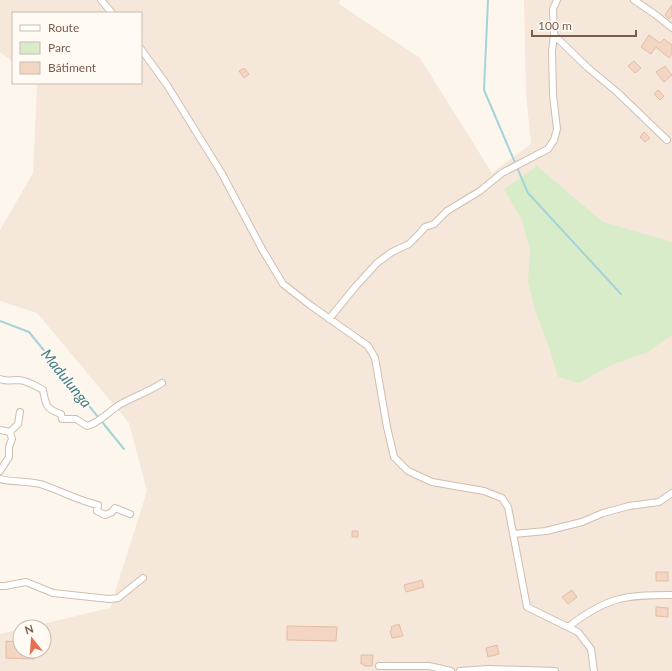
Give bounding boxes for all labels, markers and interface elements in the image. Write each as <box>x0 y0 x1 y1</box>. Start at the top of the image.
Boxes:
legend <box>12 12 142 84</box>
scale bar <box>532 12 636 38</box>
text: 100 m <box>538 18 572 33</box>
text: Route <box>48 20 79 35</box>
text: Parc <box>48 40 71 55</box>
text: Bâtiment <box>48 60 97 75</box>
water label: Madulunga <box>38 345 96 411</box>
north arrow <box>12 619 52 659</box>
text: N <box>23 622 35 636</box>

